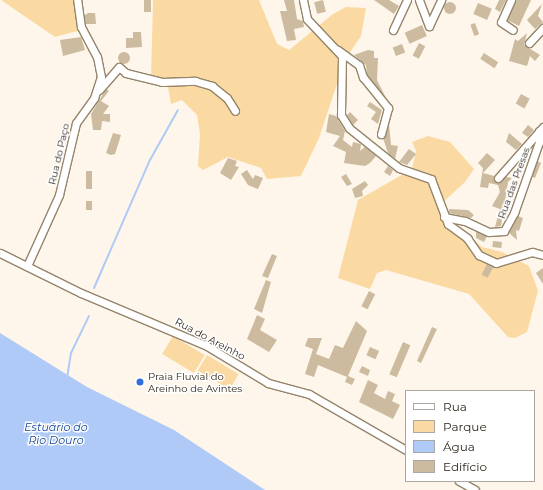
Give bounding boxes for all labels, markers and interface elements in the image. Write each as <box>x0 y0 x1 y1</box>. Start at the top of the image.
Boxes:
street label: Rua do Paço <box>46 122 72 186</box>
street label: Rua das Presas <box>496 146 532 220</box>
street label: Rua do Areinho <box>173 315 247 363</box>
place label: Praia Fluvial do Areinho de Avintes <box>148 370 242 394</box>
marker: Praia Fluvial do Areinho de Avintes <box>135 377 145 387</box>
legend <box>405 390 535 482</box>
text: Rua <box>443 399 467 414</box>
text: Parque <box>443 419 487 434</box>
water label: Estuário do Rio Douro <box>24 421 88 447</box>
text: Água <box>443 439 475 454</box>
text: Edifício <box>443 459 487 474</box>

